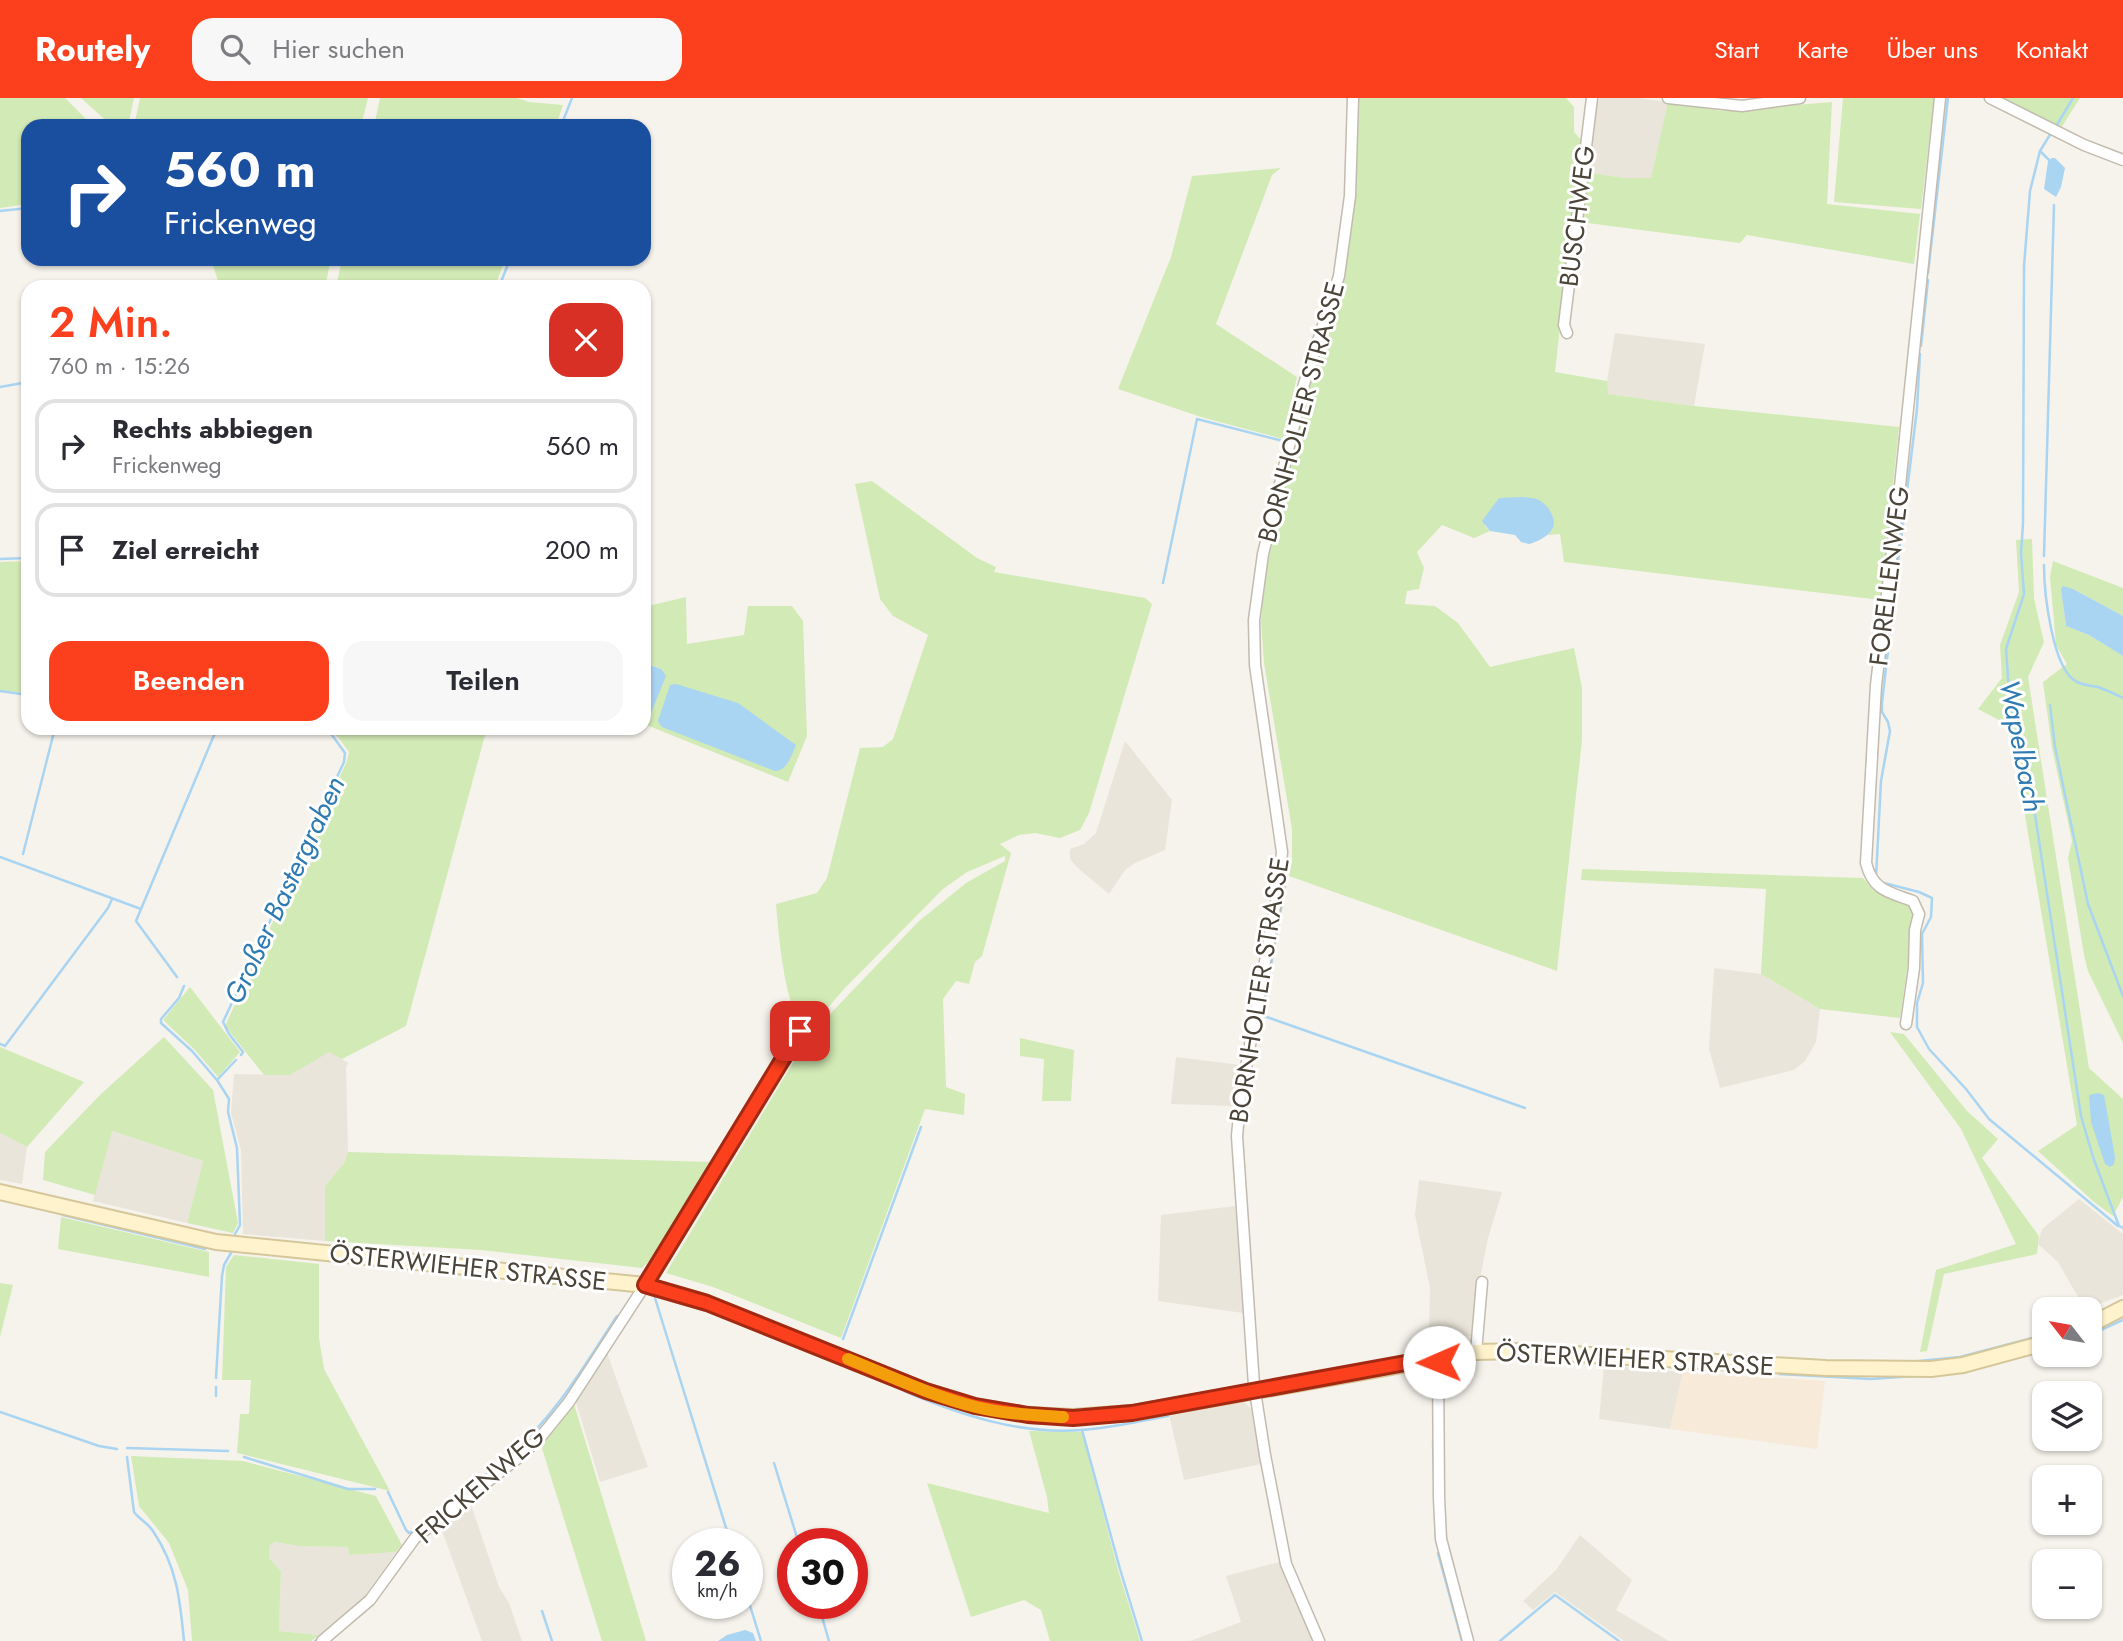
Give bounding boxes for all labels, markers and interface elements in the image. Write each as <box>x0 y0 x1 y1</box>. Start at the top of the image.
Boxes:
search box <box>192 18 682 81</box>
text: Routely <box>35 26 150 73</box>
icon: search <box>216 30 254 68</box>
text: Hier suchen <box>272 30 405 68</box>
text: Start <box>1715 32 1759 67</box>
text: Karte <box>1797 32 1848 67</box>
text: Über uns <box>1886 32 1978 67</box>
text: Kontakt <box>2016 32 2088 67</box>
text: 560 m <box>164 135 316 205</box>
street label: BUSCHWEG <box>1550 143 1604 289</box>
icon: right <box>49 147 140 238</box>
text: Frickenweg <box>164 200 317 246</box>
street label: BORNHOLTER STRASSE <box>1248 277 1354 547</box>
text: 2 Min. <box>49 292 172 353</box>
button: close <box>549 303 623 377</box>
text: 760 m · 15:26 <box>49 349 190 383</box>
text: Rechts abbiegen <box>112 410 313 448</box>
icon: right <box>53 427 91 465</box>
text: 560 m <box>546 427 619 465</box>
text: Frickenweg <box>112 448 222 482</box>
street label: FORELLENWEG <box>1859 484 1919 668</box>
icon: arrive <box>53 531 91 569</box>
text: Ziel erreicht <box>112 531 259 569</box>
text: 200 m <box>545 531 619 569</box>
button: Beenden <box>49 641 329 721</box>
button: Teilen <box>343 641 623 721</box>
water label: Wapelbach <box>1989 677 2054 816</box>
water label: Großer Bastergraben <box>214 769 355 1011</box>
street label: BORNHOLTER STRASSE <box>1219 854 1299 1126</box>
pin <box>770 1001 830 1061</box>
icon: arrive <box>781 1012 819 1050</box>
street label: ÖSTERWIEHER STRASSE <box>328 1234 608 1300</box>
north arrow <box>2032 1297 2102 1367</box>
map controls <box>2032 1297 2102 1619</box>
position arrow <box>1402 1325 1476 1399</box>
street label: ÖSTERWIEHER STRASSE <box>1495 1333 1775 1385</box>
button: layers <box>2032 1381 2102 1451</box>
street label: FRICKENWEG <box>407 1418 553 1552</box>
button: + <box>2032 1465 2102 1535</box>
speed limit sign: 30 <box>777 1528 868 1619</box>
text: 26 <box>694 1539 741 1589</box>
button: − <box>2032 1549 2102 1619</box>
text: km/h <box>697 1578 738 1604</box>

